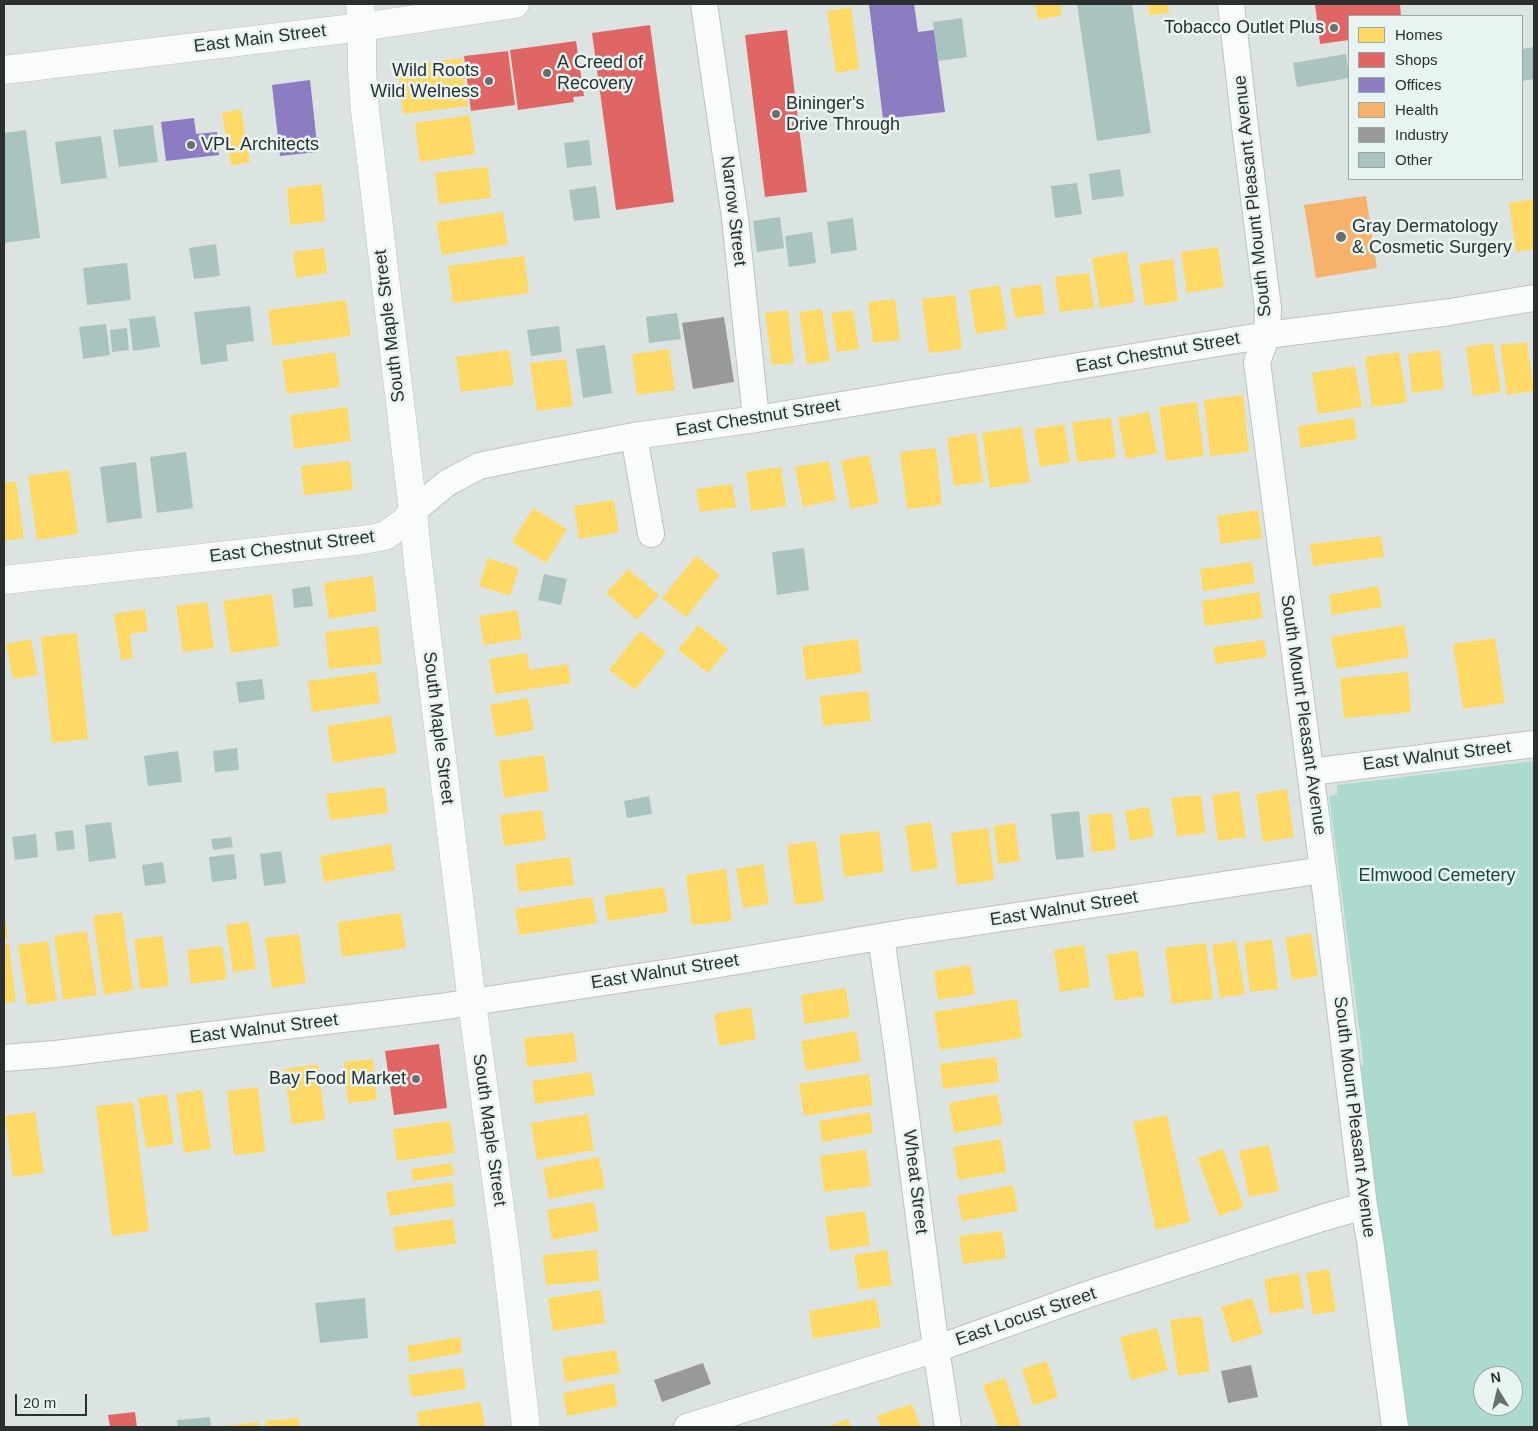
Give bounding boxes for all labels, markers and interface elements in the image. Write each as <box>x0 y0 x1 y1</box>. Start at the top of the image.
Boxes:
legend <box>1348 15 1523 180</box>
place label: Tobacco Outlet Plus <box>1164 17 1324 39</box>
street label: East Main Street <box>193 20 327 58</box>
marker: Tobacco Outlet Plus <box>1328 22 1340 34</box>
text: Homes <box>1395 26 1443 43</box>
text: Shops <box>1395 51 1438 68</box>
place label: A Creed of Recovery <box>557 52 643 94</box>
place label: Wild Roots Wild Welness <box>370 60 479 102</box>
marker: A Creed of Recovery <box>541 67 553 79</box>
street label: South Mount Pleasant Avenue <box>1230 74 1276 318</box>
marker: Wild Roots Wild Welness <box>483 75 495 87</box>
text: Offices <box>1395 76 1441 93</box>
place label: Bininger's Drive Through <box>786 93 900 136</box>
text: Health <box>1395 101 1438 118</box>
marker: Bininger's Drive Through <box>770 108 782 120</box>
text: Industry <box>1395 126 1448 143</box>
place label: VPL Architects <box>201 134 319 156</box>
marker: VPL Architects <box>185 139 197 151</box>
text: Other <box>1395 151 1433 168</box>
street label: Narrow Street <box>716 155 750 267</box>
place label: Gray Dermatology & Cosmetic Surgery <box>1352 216 1512 258</box>
marker: Gray Dermatology & Cosmetic Surgery <box>1334 230 1348 244</box>
street label: South Maple Street <box>370 248 410 404</box>
street label: East Chestnut Street <box>1074 328 1242 378</box>
street label: East Chestnut Street <box>674 394 842 442</box>
street label: East Chestnut Street <box>208 526 376 568</box>
street label: South Mount Pleasant Avenue <box>1275 593 1331 837</box>
street label: South Maple Street <box>418 650 458 806</box>
street label: East Walnut Street <box>1362 736 1512 776</box>
park label: Elmwood Cemetery <box>1358 865 1516 887</box>
street label: East Walnut Street <box>989 887 1139 931</box>
street label: East Walnut Street <box>590 950 740 994</box>
street label: South Mount Pleasant Avenue <box>1328 995 1380 1239</box>
street label: East Walnut Street <box>189 1009 339 1049</box>
street label: South Maple Street <box>468 1052 510 1208</box>
place label: Bay Food Market <box>269 1068 406 1090</box>
marker: Bay Food Market <box>410 1073 422 1085</box>
street label: Wheat Street <box>898 1129 932 1235</box>
street label: East Locust Street <box>953 1283 1099 1351</box>
north arrow <box>1473 1366 1523 1416</box>
text: N <box>1490 1368 1502 1386</box>
scale bar <box>18 1384 90 1416</box>
text: 20 m <box>23 1394 56 1411</box>

